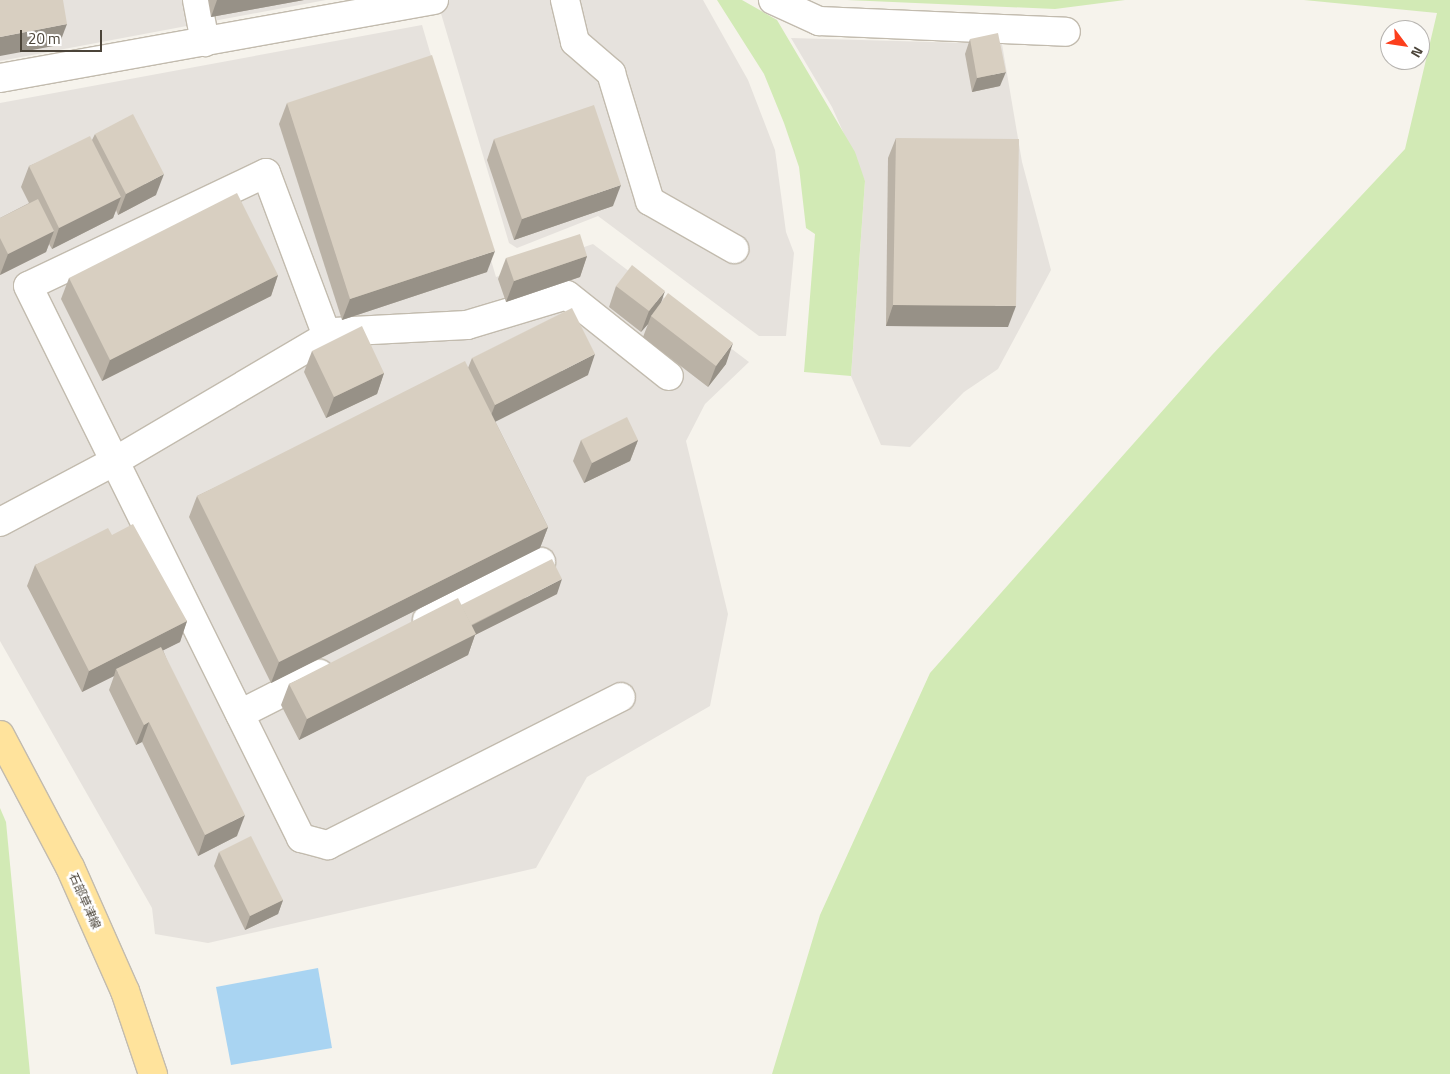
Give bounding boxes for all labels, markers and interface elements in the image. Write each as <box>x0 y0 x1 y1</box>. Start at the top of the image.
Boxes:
scale bar <box>22 20 105 52</box>
north arrow <box>1380 20 1430 70</box>
text: 20 m <box>28 27 61 50</box>
text: N <box>1406 43 1429 62</box>
street label: 石部草津線 <box>66 871 104 931</box>

